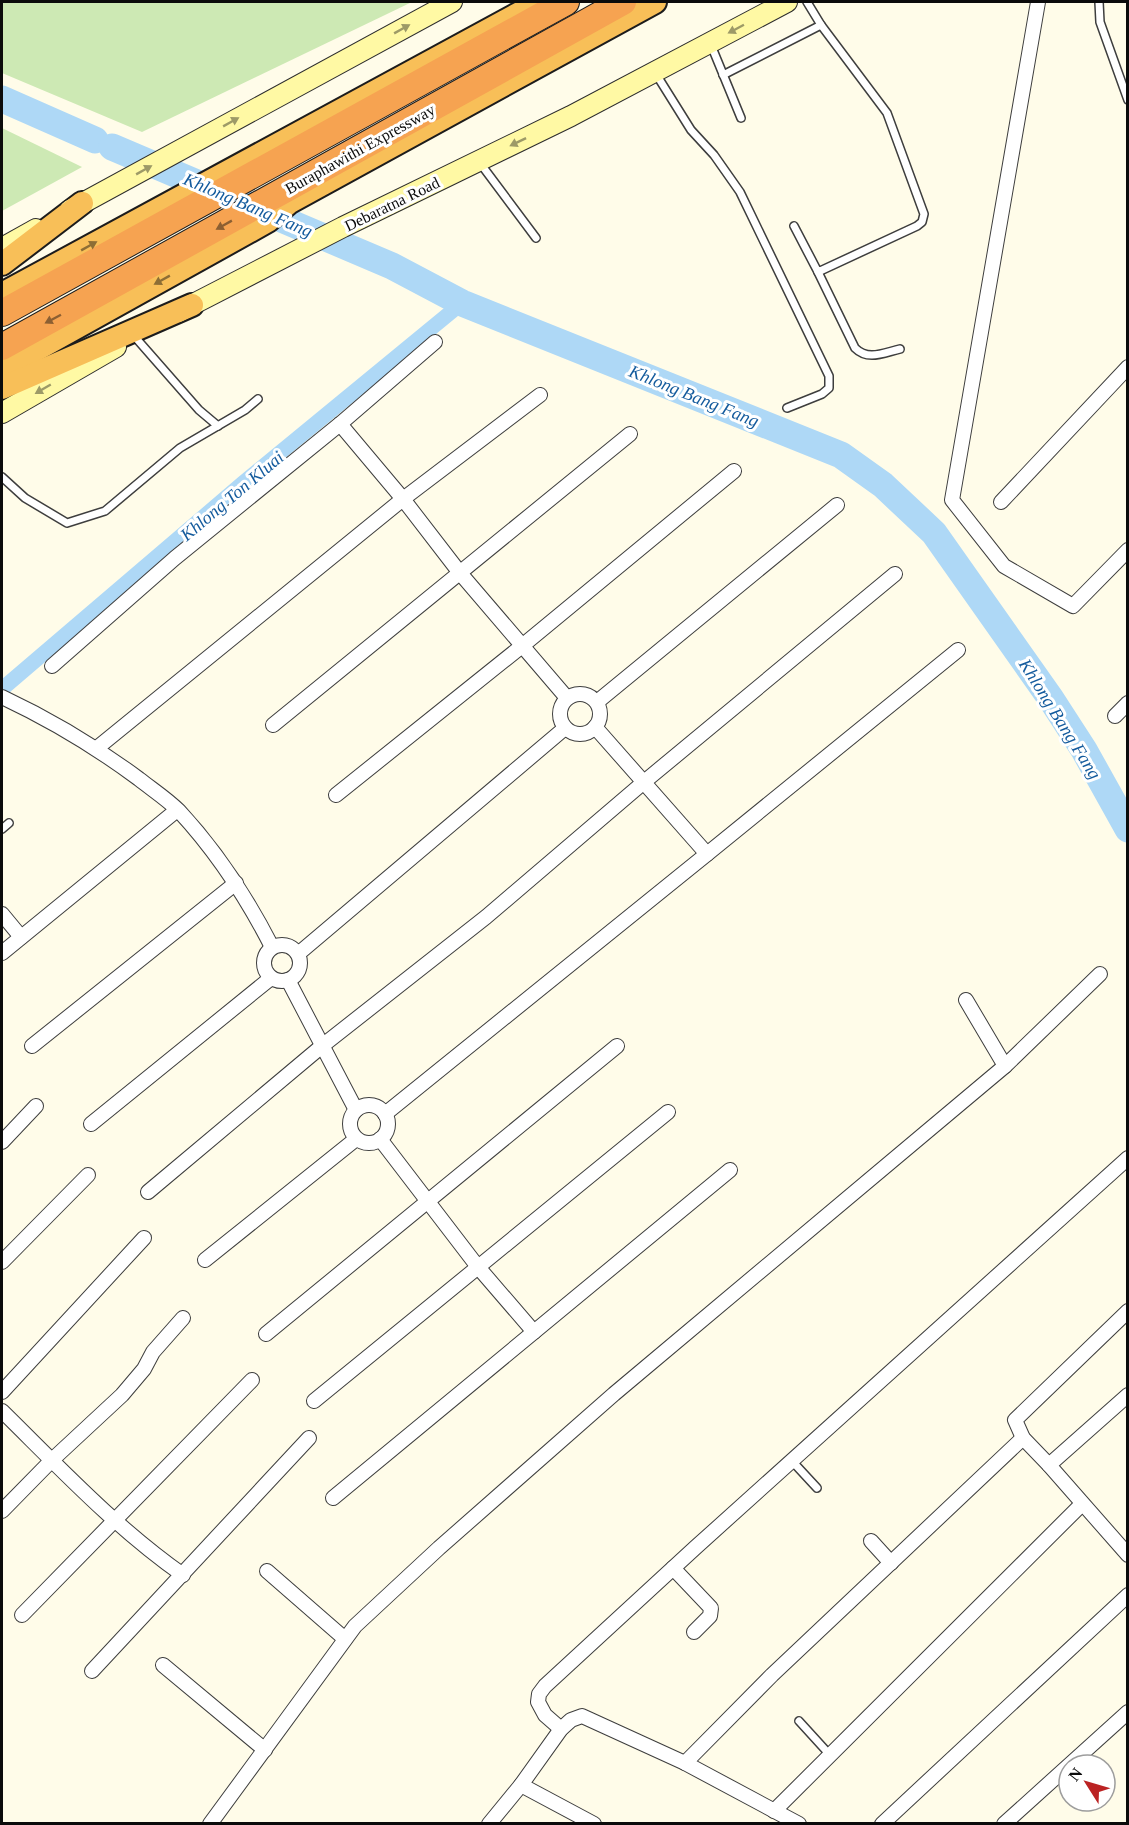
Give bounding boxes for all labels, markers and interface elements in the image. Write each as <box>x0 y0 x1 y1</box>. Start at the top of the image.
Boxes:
one-way arrow <box>394 24 411 34</box>
one-way arrow <box>727 24 744 34</box>
street label: Buraphawithi Expressway <box>282 101 438 198</box>
one-way arrow <box>223 117 240 127</box>
one-way arrow <box>510 137 527 147</box>
one-way arrow <box>136 165 153 175</box>
water label: Khlong Bang Fang <box>180 168 315 241</box>
street label: Debaratna Road <box>342 174 442 234</box>
one-way arrow <box>215 219 232 229</box>
one-way arrow <box>81 241 98 251</box>
one-way arrow <box>153 275 170 285</box>
one-way arrow <box>44 314 61 324</box>
water label: Khlong Bang Fang <box>625 361 762 431</box>
one-way arrow <box>35 384 51 395</box>
water label: Khlong Ton Kluai <box>176 447 288 546</box>
water label: Khlong Bang Fang <box>1014 654 1105 783</box>
north arrow <box>1057 1753 1117 1813</box>
text: N <box>1065 1764 1086 1784</box>

